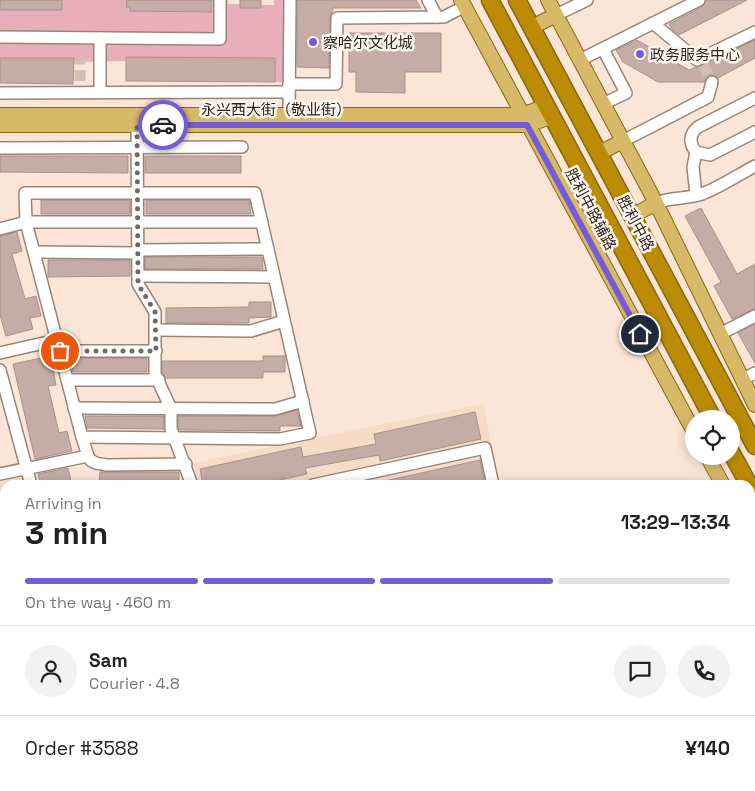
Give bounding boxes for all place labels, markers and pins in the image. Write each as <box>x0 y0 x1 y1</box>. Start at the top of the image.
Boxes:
place label: 察哈尔文化城 <box>323 33 413 52</box>
marker: 察哈尔文化城 <box>307 36 319 48</box>
place label: 政务服务中心 <box>650 45 740 64</box>
marker: 政务服务中心 <box>634 48 646 60</box>
pin <box>619 313 661 355</box>
pin <box>39 330 81 372</box>

